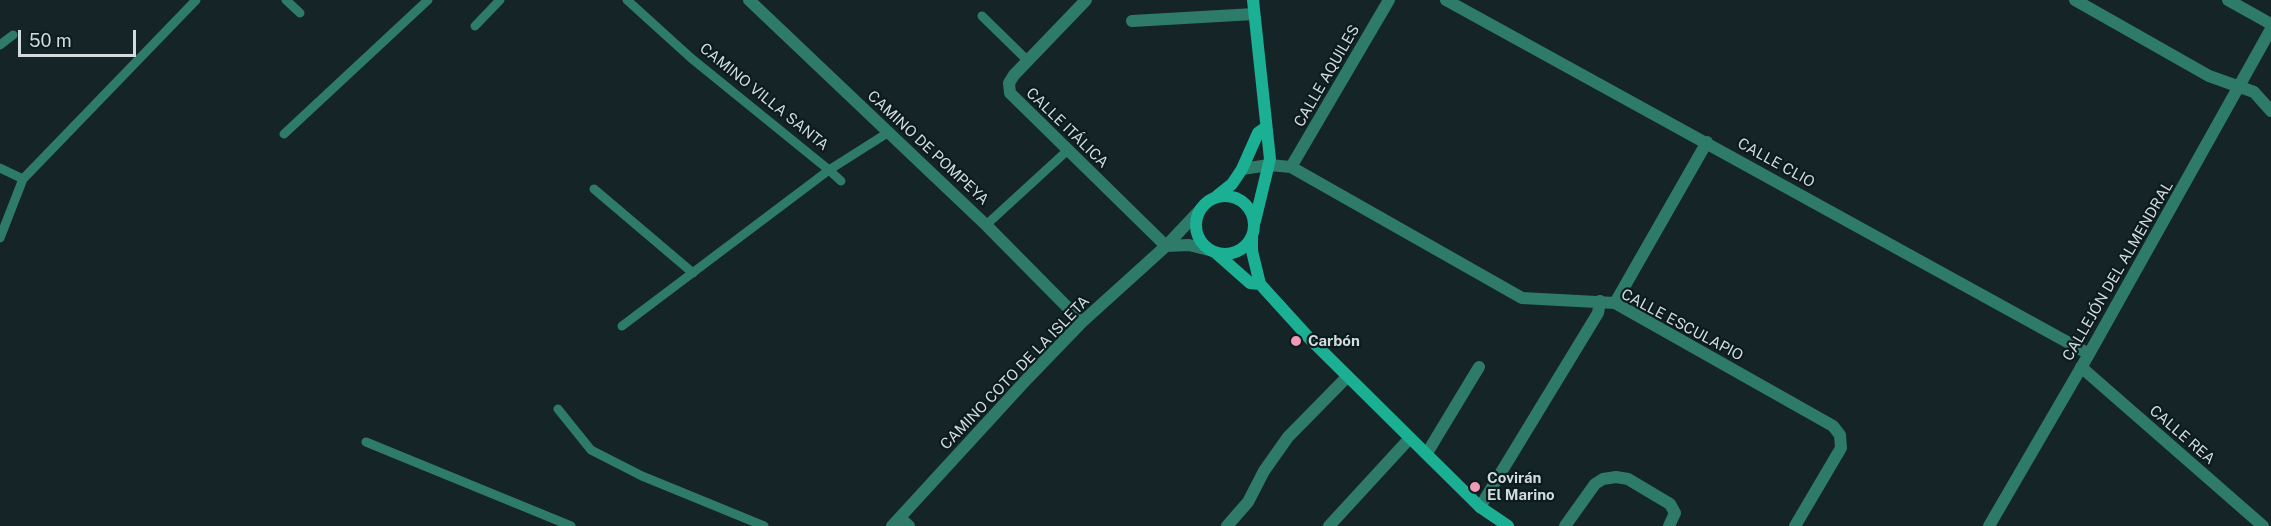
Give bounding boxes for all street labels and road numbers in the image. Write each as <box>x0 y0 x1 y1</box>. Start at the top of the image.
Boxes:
street label: CALLE AQUILES <box>1290 22 1364 130</box>
street label: CAMINO VILLA SANTA <box>696 40 832 154</box>
street label: CALLE ITÁLICA <box>1022 84 1112 172</box>
street label: CAMINO DE POMPEYA <box>864 87 992 209</box>
street label: CALLE CLIO <box>1734 134 1818 192</box>
street label: CALLEJÓN DEL ALMENDRAL <box>2059 178 2177 364</box>
street label: CALLE ESCULAPIO <box>1618 285 1746 365</box>
street label: CAMINO COTO DE LA ISLETA <box>937 292 1093 454</box>
street label: CALLE REA <box>2146 402 2218 468</box>

